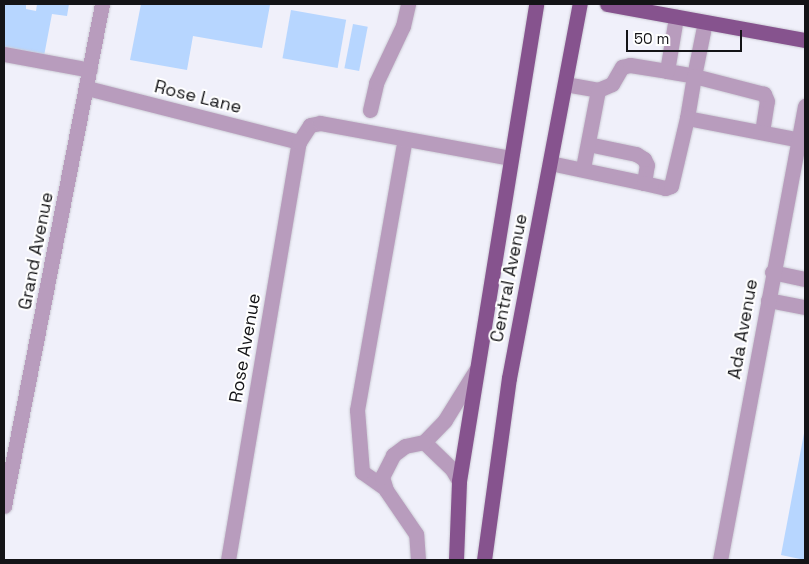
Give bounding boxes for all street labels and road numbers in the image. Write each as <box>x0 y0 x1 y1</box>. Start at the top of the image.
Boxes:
street label: Rose Lane <box>152 76 244 118</box>
street label: Grand Avenue <box>14 190 58 312</box>
street label: Central Avenue <box>486 212 532 344</box>
street label: Ada Avenue <box>724 277 762 381</box>
street label: Rose Avenue <box>225 292 265 404</box>

